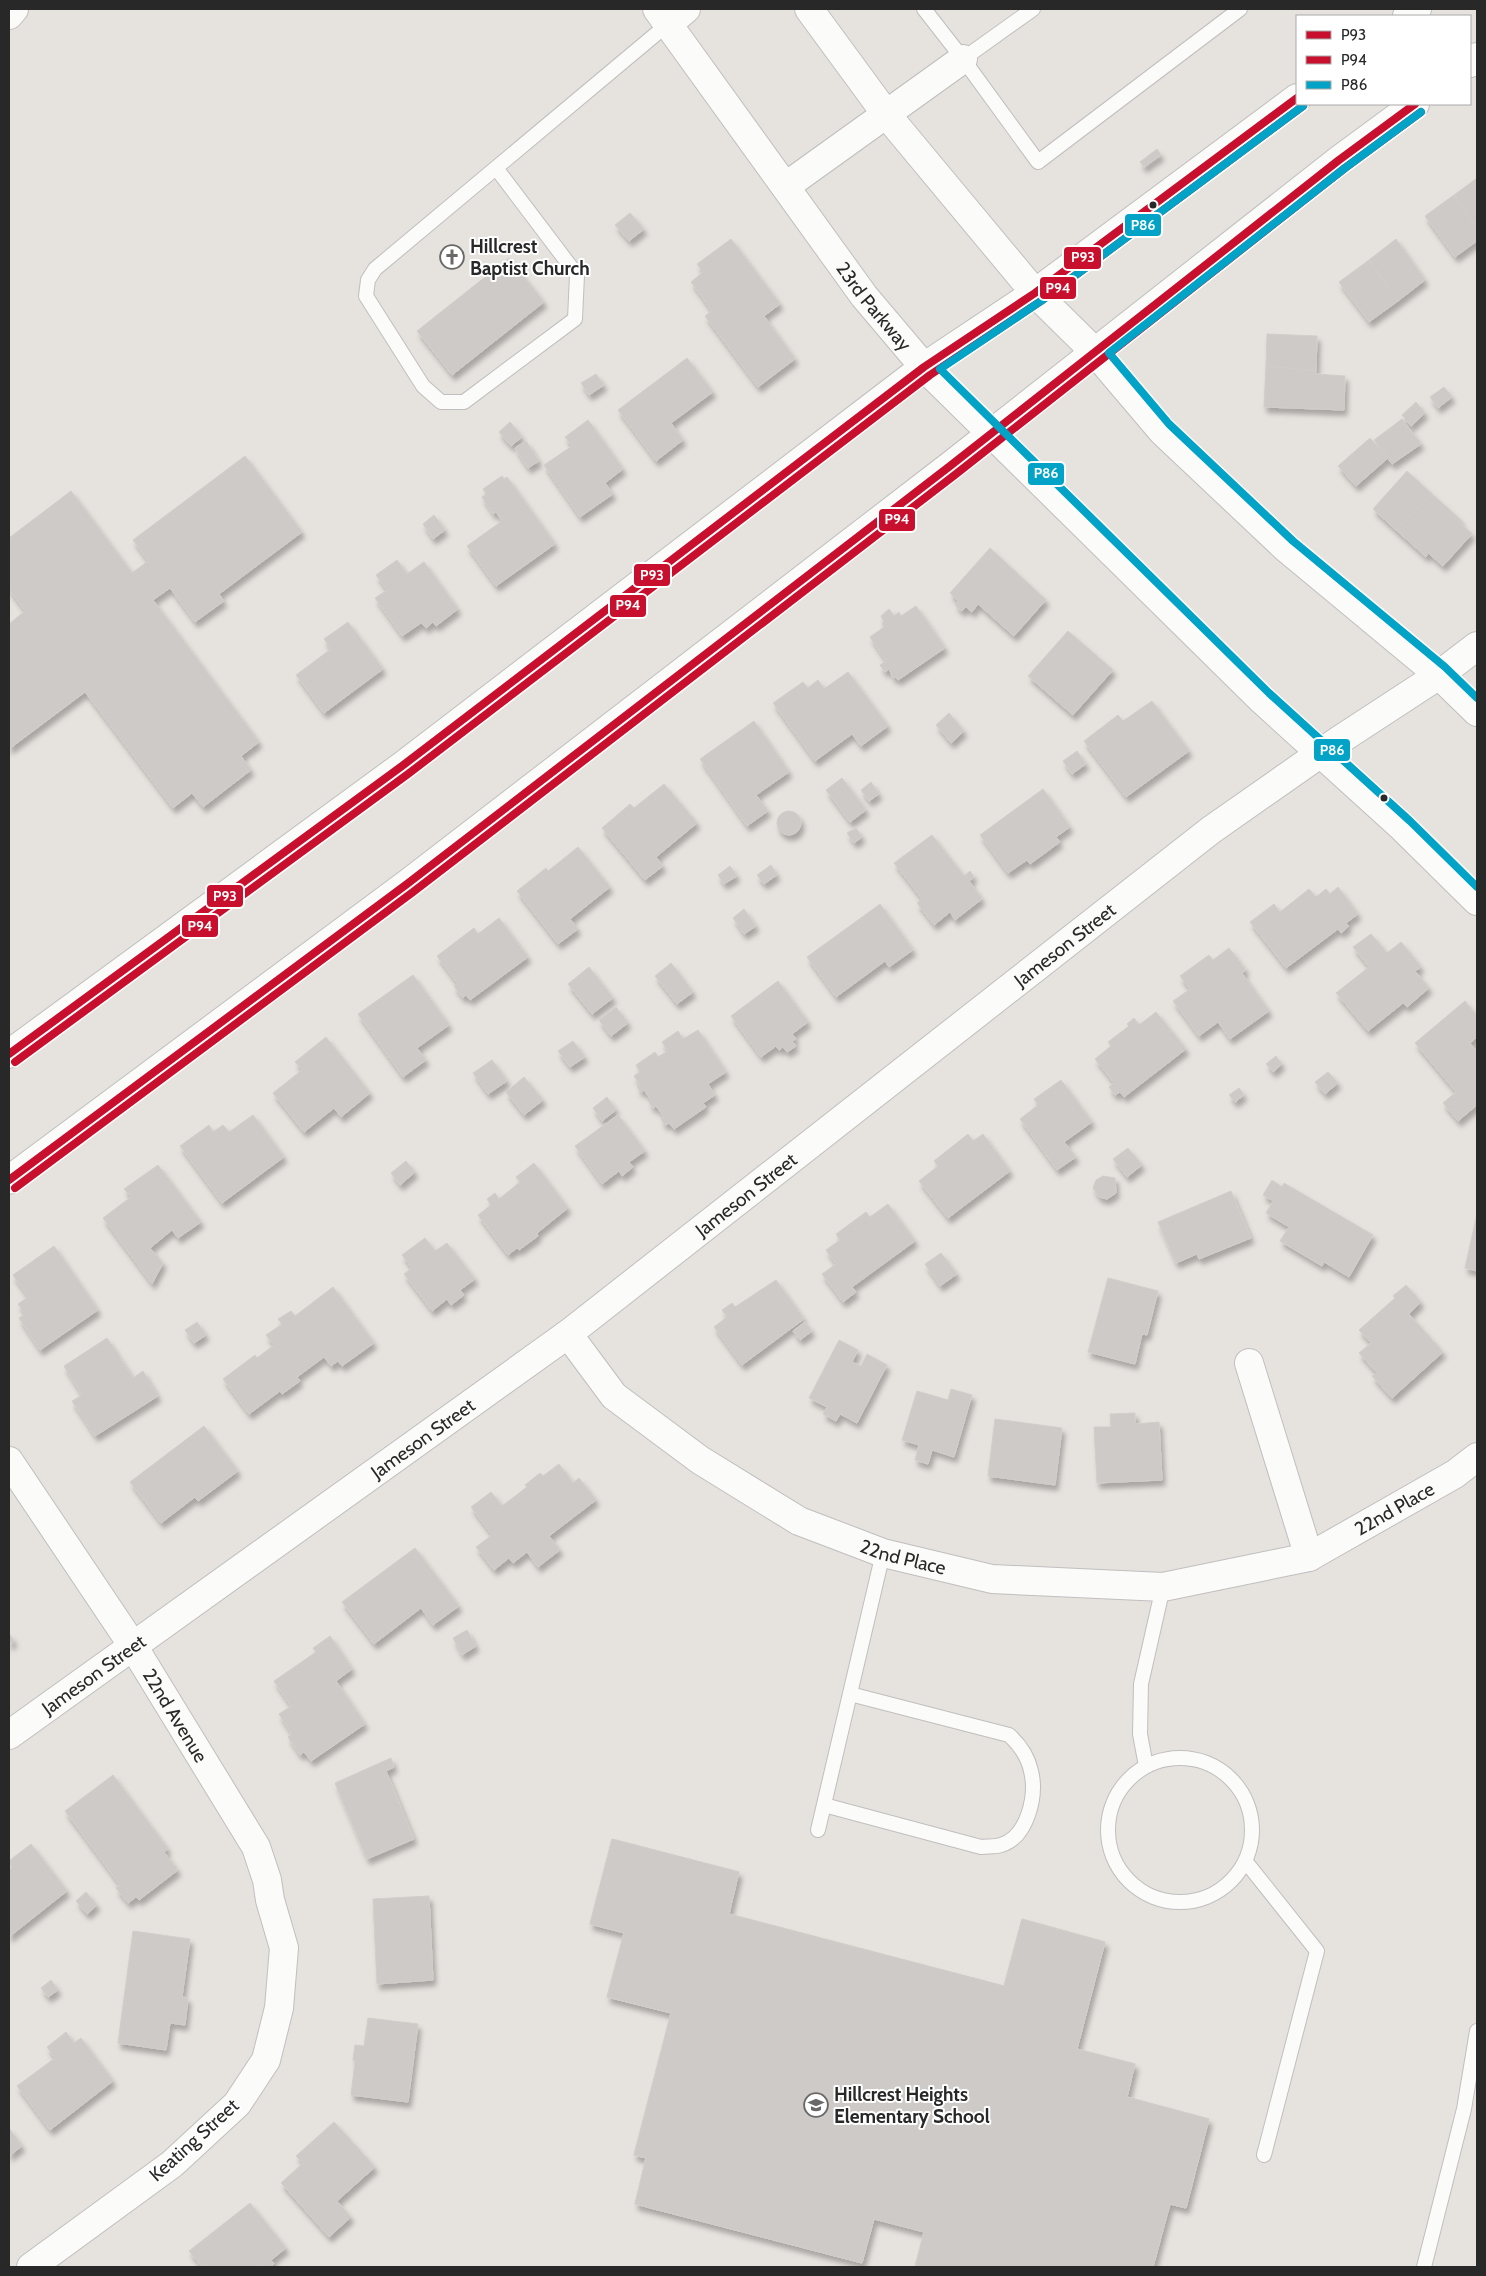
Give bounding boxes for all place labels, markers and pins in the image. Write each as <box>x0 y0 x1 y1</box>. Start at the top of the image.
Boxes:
unlabelled marker <box>1148 200 1158 210</box>
place label: Hillcrest Baptist Church <box>470 235 590 280</box>
church icon: Hillcrest Baptist Church <box>439 244 465 270</box>
unlabelled marker <box>1379 793 1389 803</box>
place label: Hillcrest Heights Elementary School <box>834 2083 990 2128</box>
school or university icon: Hillcrest Heights Elementary School <box>803 2092 829 2118</box>

